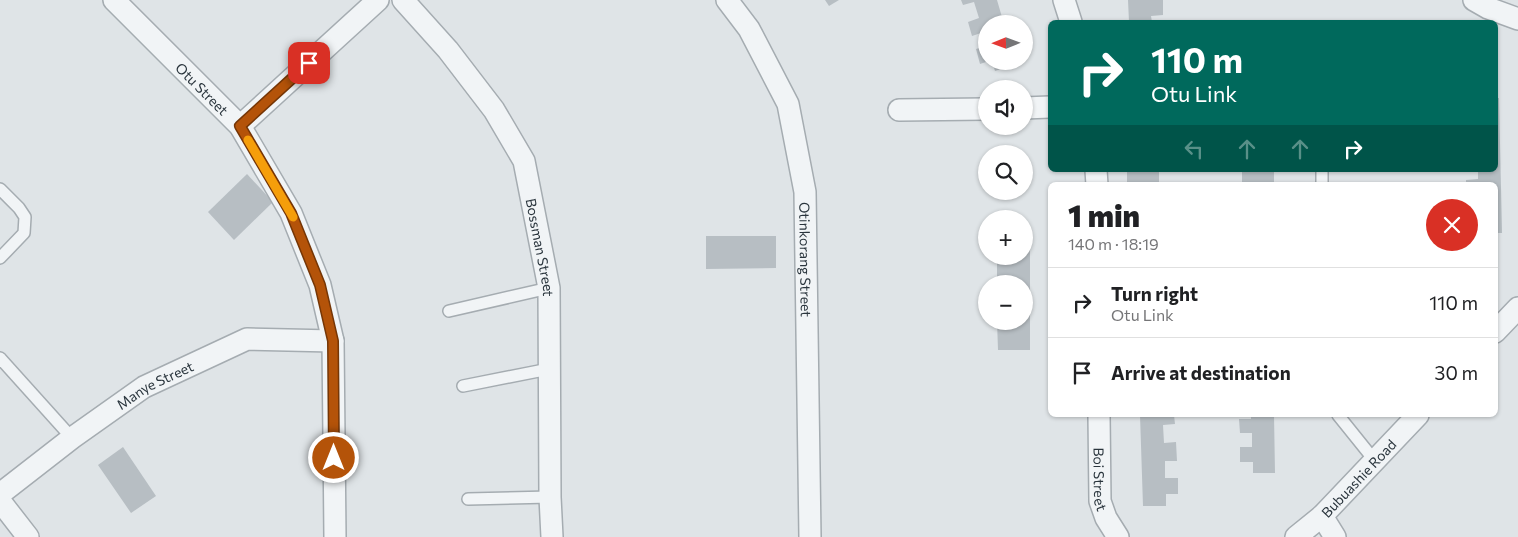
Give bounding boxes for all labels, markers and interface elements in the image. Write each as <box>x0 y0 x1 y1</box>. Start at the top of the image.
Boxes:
north arrow <box>978 15 1032 70</box>
map controls <box>978 15 1033 330</box>
text: 110 m <box>1151 37 1243 80</box>
icon: right <box>1068 40 1133 105</box>
pin <box>288 42 330 84</box>
icon: arrive <box>295 49 323 77</box>
street label: Otu Street <box>173 59 232 118</box>
button: sound <box>978 80 1033 135</box>
text: Otu Link <box>1151 80 1237 107</box>
icon: left <box>1180 135 1208 163</box>
icon: ahead <box>1233 135 1261 163</box>
icon: ahead <box>1286 135 1314 163</box>
icon: right <box>1339 135 1367 163</box>
button: search <box>978 145 1033 200</box>
text: 1 min <box>1068 196 1140 233</box>
street label: Bossman Street <box>523 197 558 297</box>
button: close <box>1426 199 1478 251</box>
street label: Otinkorang Street <box>797 202 815 317</box>
button: + <box>978 210 1033 265</box>
text: 140 m · 18:19 <box>1068 234 1159 253</box>
button: − <box>978 275 1033 330</box>
text: Turn right <box>1111 282 1198 305</box>
icon: right <box>1068 289 1096 317</box>
text: 110 m <box>1429 291 1478 314</box>
text: Otu Link <box>1111 305 1174 324</box>
street label: Manye Street <box>113 357 196 412</box>
icon: arrive <box>1068 359 1096 387</box>
text: Arrive at destination <box>1111 361 1291 384</box>
text: 30 m <box>1435 361 1478 384</box>
position arrow <box>307 431 359 483</box>
street label: Bubuashie Road <box>1317 435 1399 520</box>
street label: Boi Street <box>1091 447 1111 513</box>

